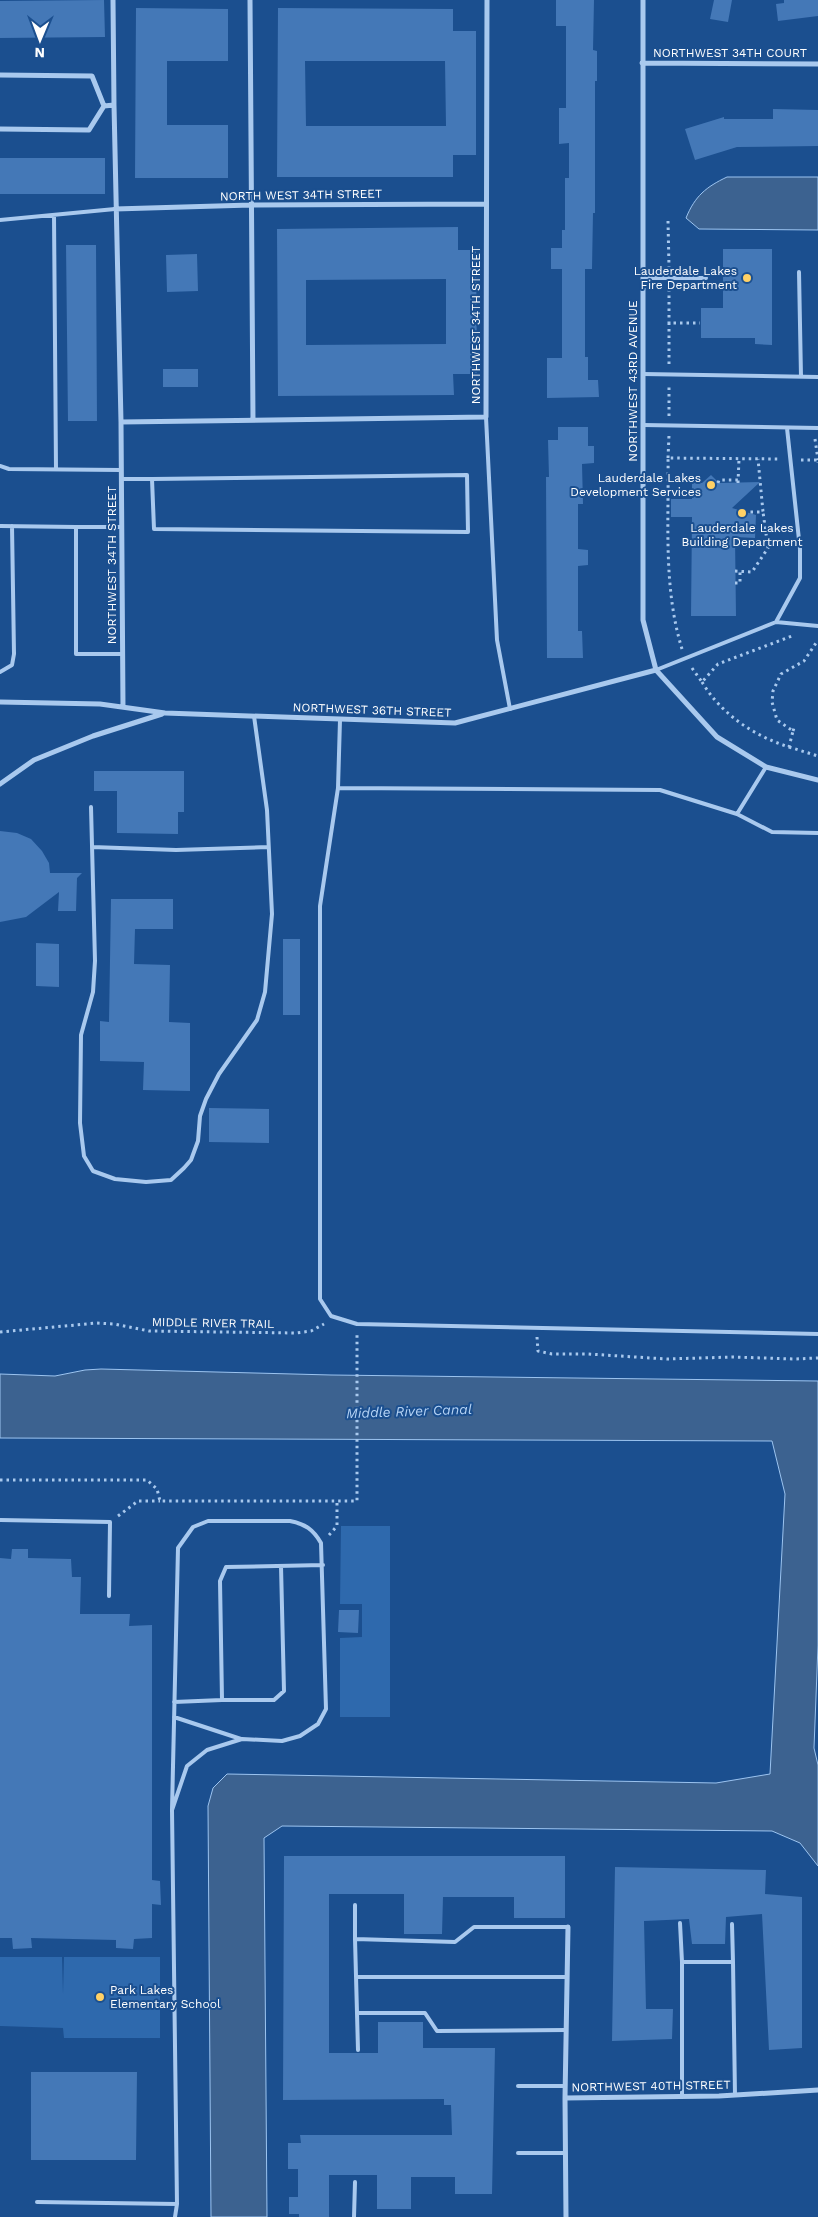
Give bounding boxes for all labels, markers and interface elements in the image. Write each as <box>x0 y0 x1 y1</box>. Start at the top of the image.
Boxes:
north arrow <box>15 15 65 65</box>
text: N <box>34 45 45 61</box>
street label: NORTHWEST 34TH COURT <box>653 46 807 60</box>
street label: NORTH WEST 34TH STREET <box>220 187 382 203</box>
street label: NORTHWEST 34TH STREET <box>469 246 483 404</box>
place label: Lauderdale Lakes Fire Department <box>634 264 737 292</box>
marker: Lauderdale Lakes Fire Department <box>741 272 753 284</box>
street label: NORTHWEST 43RD AVENUE <box>626 300 640 462</box>
place label: Lauderdale Lakes Development Services <box>570 471 701 499</box>
marker: Lauderdale Lakes Development Services <box>705 479 717 491</box>
street label: NORTHWEST 34TH STREET <box>105 486 119 644</box>
marker: Lauderdale Lakes Building Department <box>736 507 748 519</box>
place label: Lauderdale Lakes Building Department <box>682 521 802 549</box>
street label: NORTHWEST 36TH STREET <box>292 700 452 720</box>
street label: MIDDLE RIVER TRAIL <box>152 1315 274 1331</box>
water label: Middle River Canal <box>346 1401 472 1421</box>
place label: Park Lakes Elementary School <box>110 1983 221 2011</box>
marker: Park Lakes Elementary School <box>94 1991 106 2003</box>
street label: NORTHWEST 40TH STREET <box>571 2078 731 2094</box>

